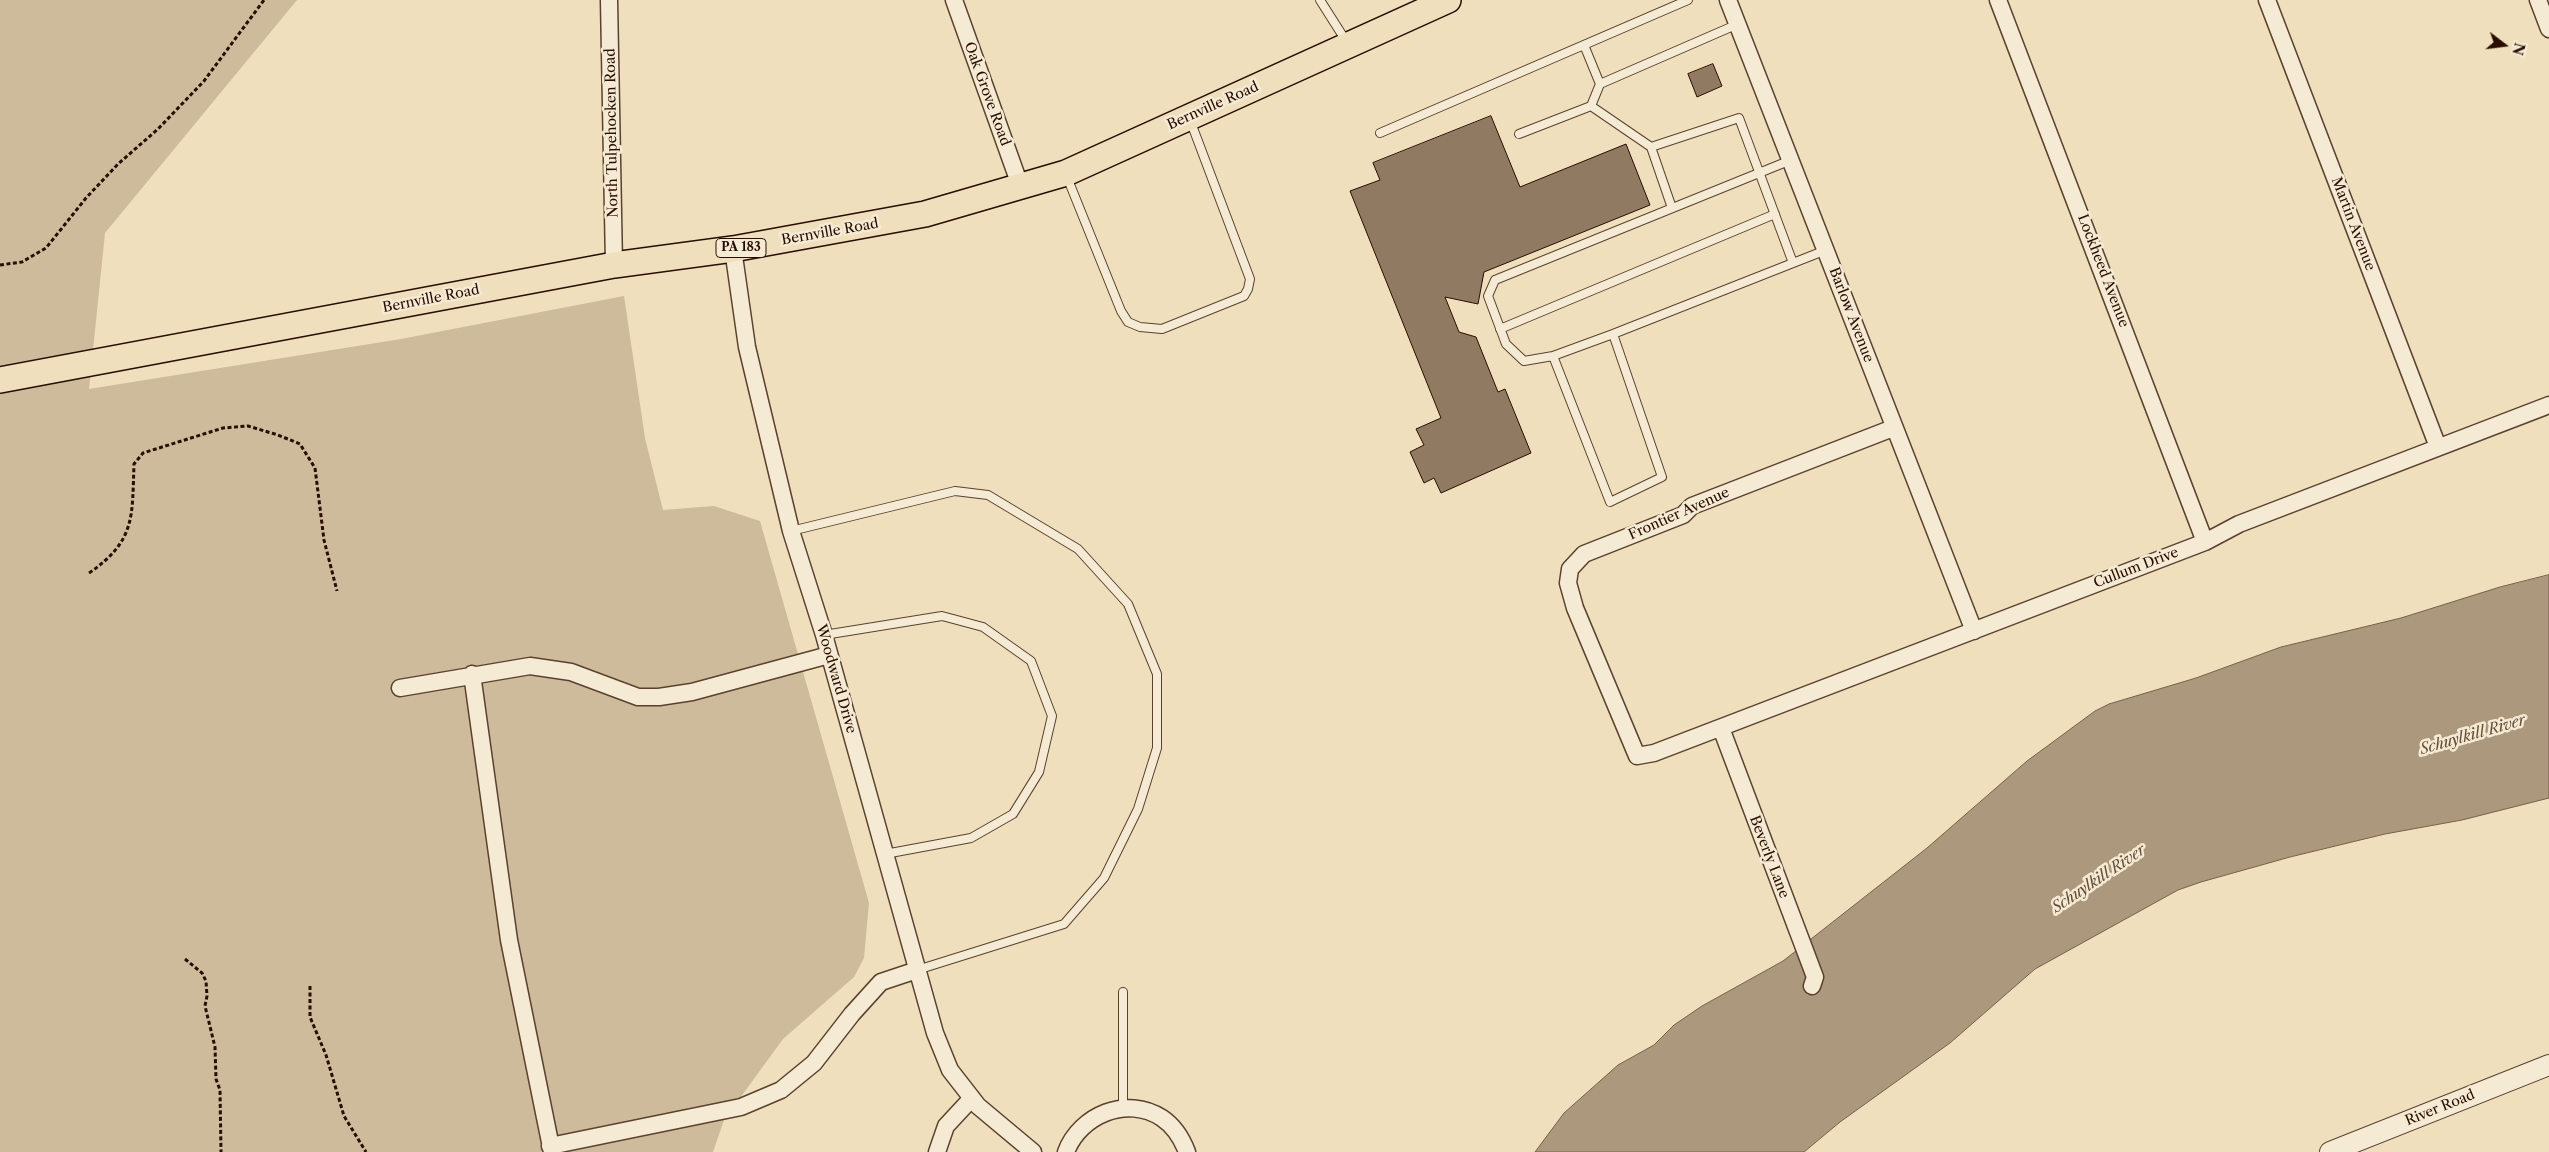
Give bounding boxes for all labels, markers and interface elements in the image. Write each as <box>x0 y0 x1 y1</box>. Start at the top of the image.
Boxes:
north arrow <box>2479 20 2529 70</box>
street label: Oak Grove Road <box>960 40 1014 148</box>
text: N <box>2508 41 2529 57</box>
street label: North Tulpehocken Road <box>602 48 622 218</box>
street label: Bernville Road <box>1165 78 1261 134</box>
street label: Martin Avenue <box>2327 175 2379 273</box>
street label: Lockheed Avenue <box>2074 212 2132 330</box>
street label: Bernville Road <box>780 215 880 249</box>
road number: PA 183 <box>716 238 766 258</box>
street label: Barlow Avenue <box>1825 265 1877 365</box>
street label: Bernville Road <box>381 281 481 317</box>
street label: Frontier Avenue <box>1626 484 1732 544</box>
street label: Cullum Drive <box>2091 544 2181 592</box>
street label: Woodward Drive <box>812 623 860 735</box>
water label: Schuylkill River <box>2418 711 2528 759</box>
street label: Beverly Lane <box>1746 813 1792 901</box>
water label: Schuylkill River <box>2049 841 2149 917</box>
street label: River Road <box>2403 1086 2477 1130</box>

